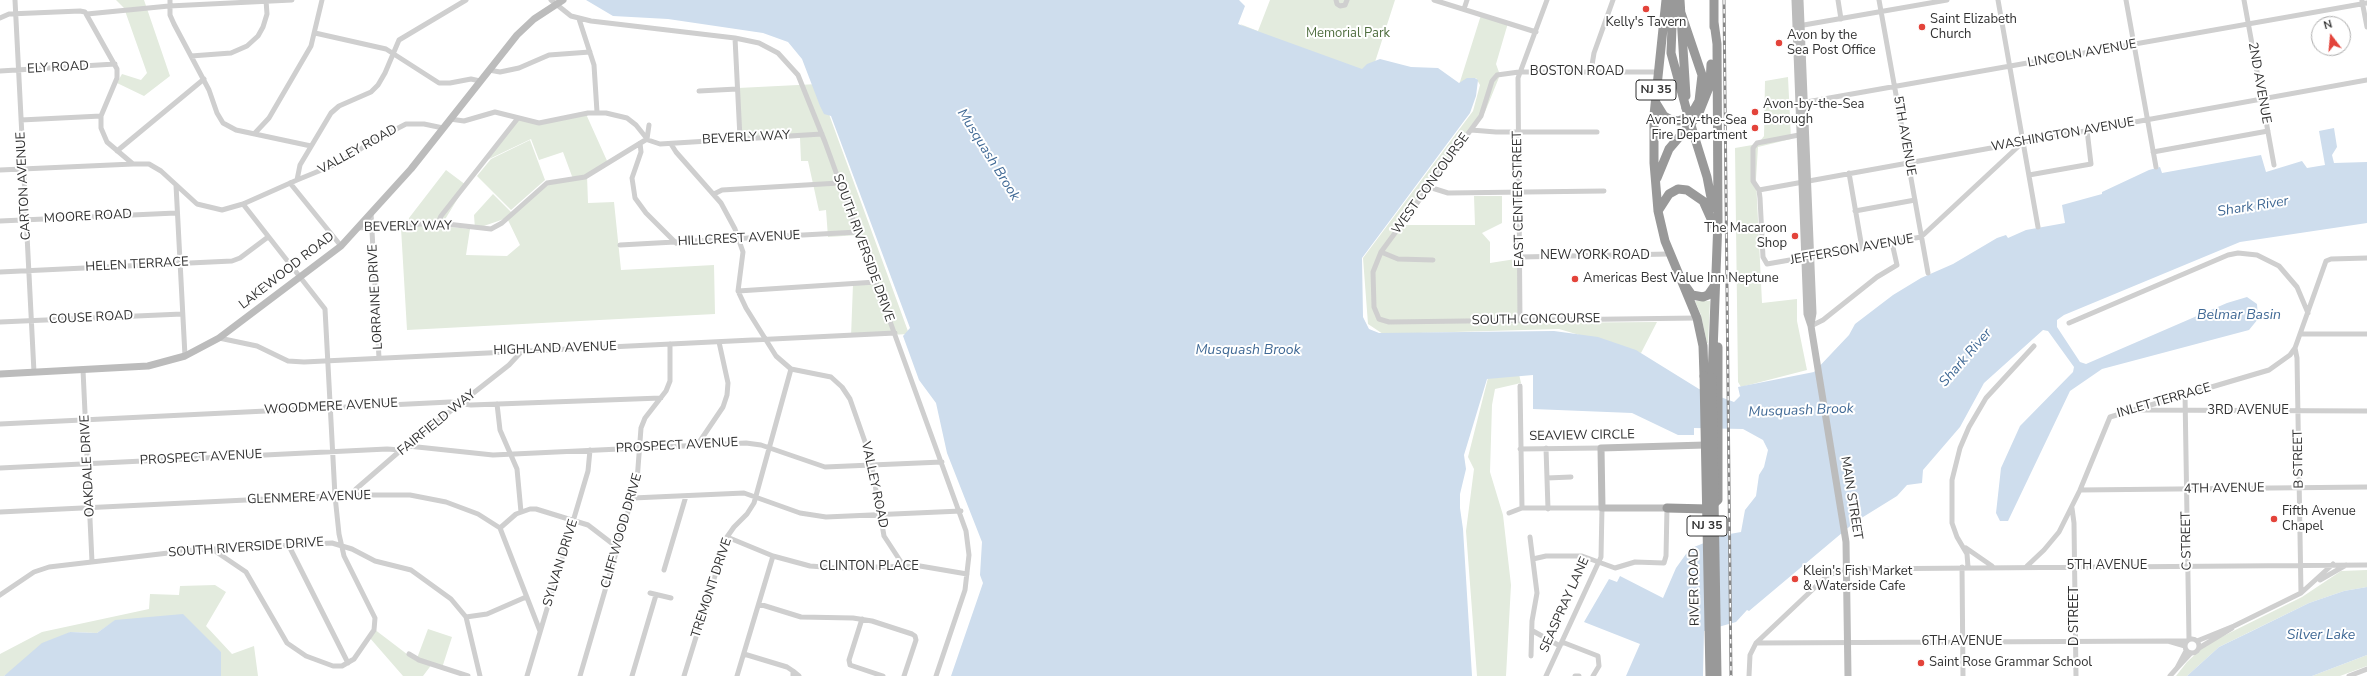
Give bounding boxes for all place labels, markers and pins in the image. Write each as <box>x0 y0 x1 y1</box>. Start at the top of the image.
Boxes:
marker: Kelly's Tavern <box>1641 4 1651 14</box>
place label: Saint Elizabeth Church <box>1930 12 2017 43</box>
place label: Kelly's Tavern <box>1606 15 1686 31</box>
marker: Saint Elizabeth Church <box>1917 22 1927 32</box>
place label: Avon by the Sea Post Office <box>1787 28 1876 59</box>
marker: Avon by the Sea Post Office <box>1774 38 1784 48</box>
place label: Avon-by-the-Sea Borough <box>1763 97 1864 128</box>
marker: Avon-by-the-Sea Borough <box>1750 107 1760 117</box>
place label: Avon-by-the-Sea Fire Department <box>1646 113 1747 144</box>
marker: Avon-by-the-Sea Fire Department <box>1750 123 1760 133</box>
place label: The Macaroon Shop <box>1704 221 1787 252</box>
marker: The Macaroon Shop <box>1790 231 1800 241</box>
place label: Americas Best Value Inn Neptune <box>1583 271 1779 287</box>
marker: Americas Best Value Inn Neptune <box>1570 274 1580 284</box>
place label: Fifth Avenue Chapel <box>2282 504 2356 535</box>
marker: Fifth Avenue Chapel <box>2269 514 2279 524</box>
place label: Klein's Fish Market & Waterside Cafe <box>1803 564 1912 595</box>
marker: Klein's Fish Market & Waterside Cafe <box>1790 574 1800 584</box>
place label: Saint Rose Grammar School <box>1929 655 2092 671</box>
marker: Saint Rose Grammar School <box>1916 658 1926 668</box>

